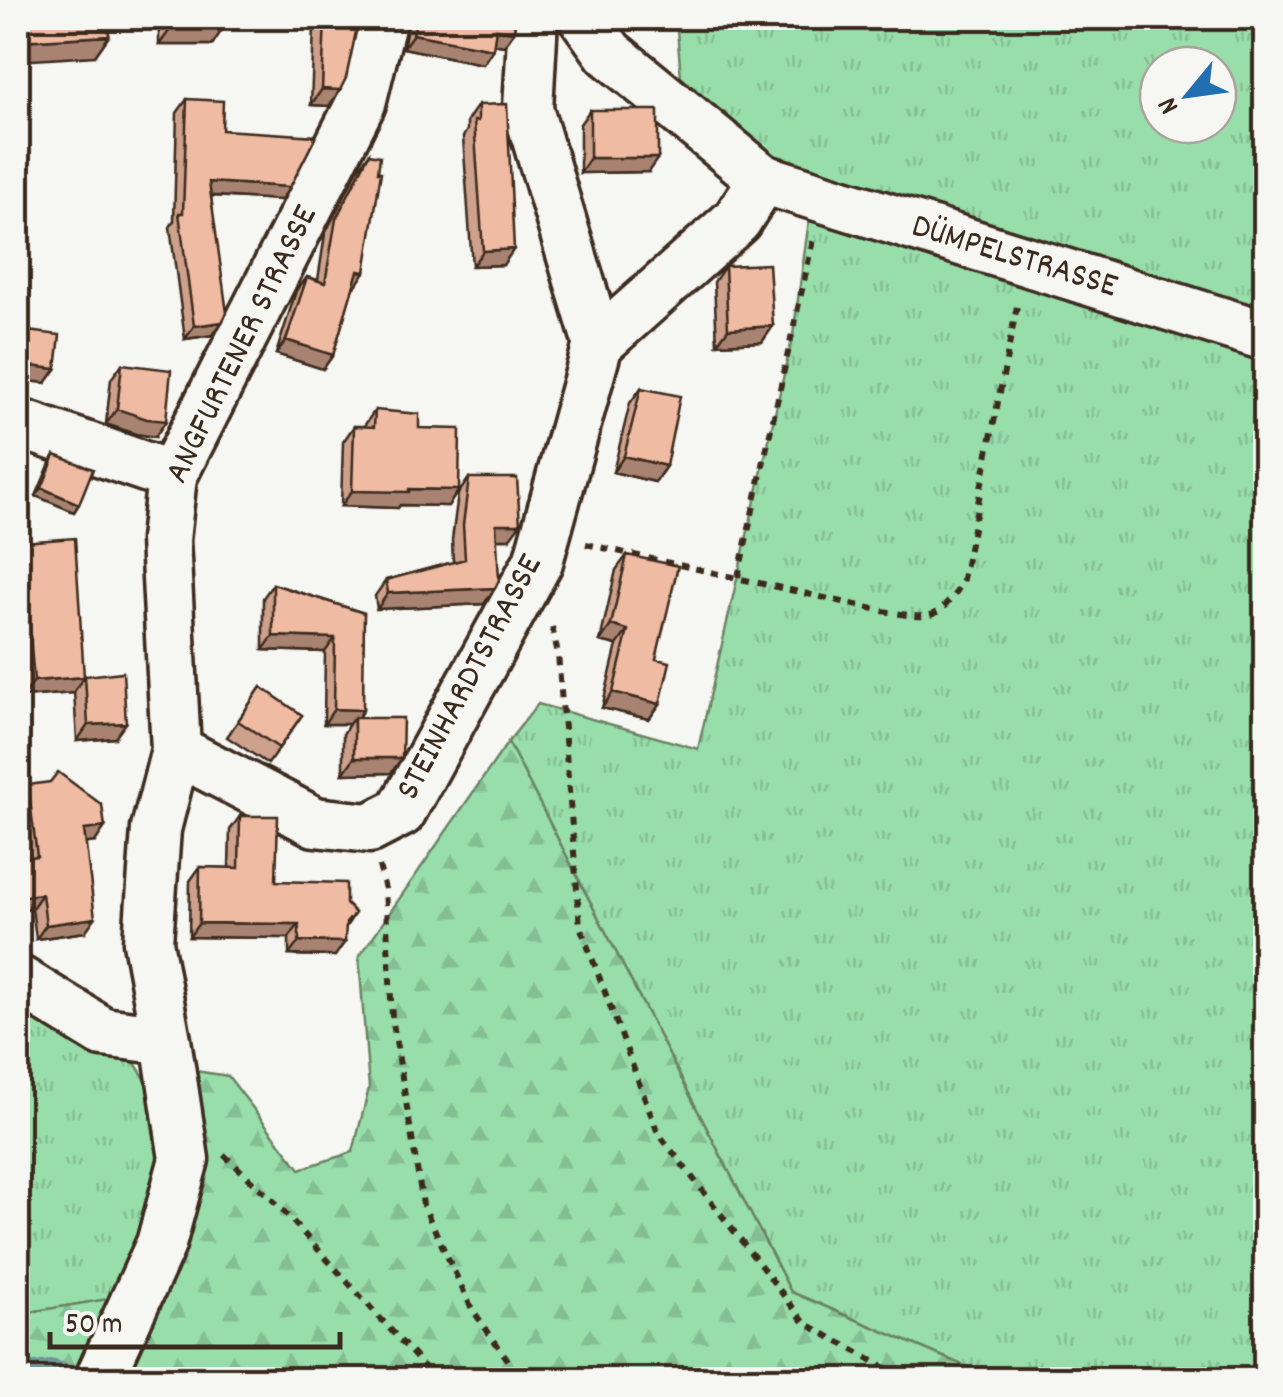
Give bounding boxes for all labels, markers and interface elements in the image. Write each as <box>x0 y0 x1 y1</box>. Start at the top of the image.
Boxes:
north arrow <box>1138 45 1238 145</box>
text: N <box>1150 89 1191 120</box>
street label: ANGFURTENER STRASSE <box>154 197 332 493</box>
street label: DÜMPELSTRASSE <box>905 203 1123 313</box>
street label: STEINHARDTSTRASSE <box>385 546 557 810</box>
scale bar <box>50 1287 340 1349</box>
text: 50 m <box>65 1305 123 1348</box>

